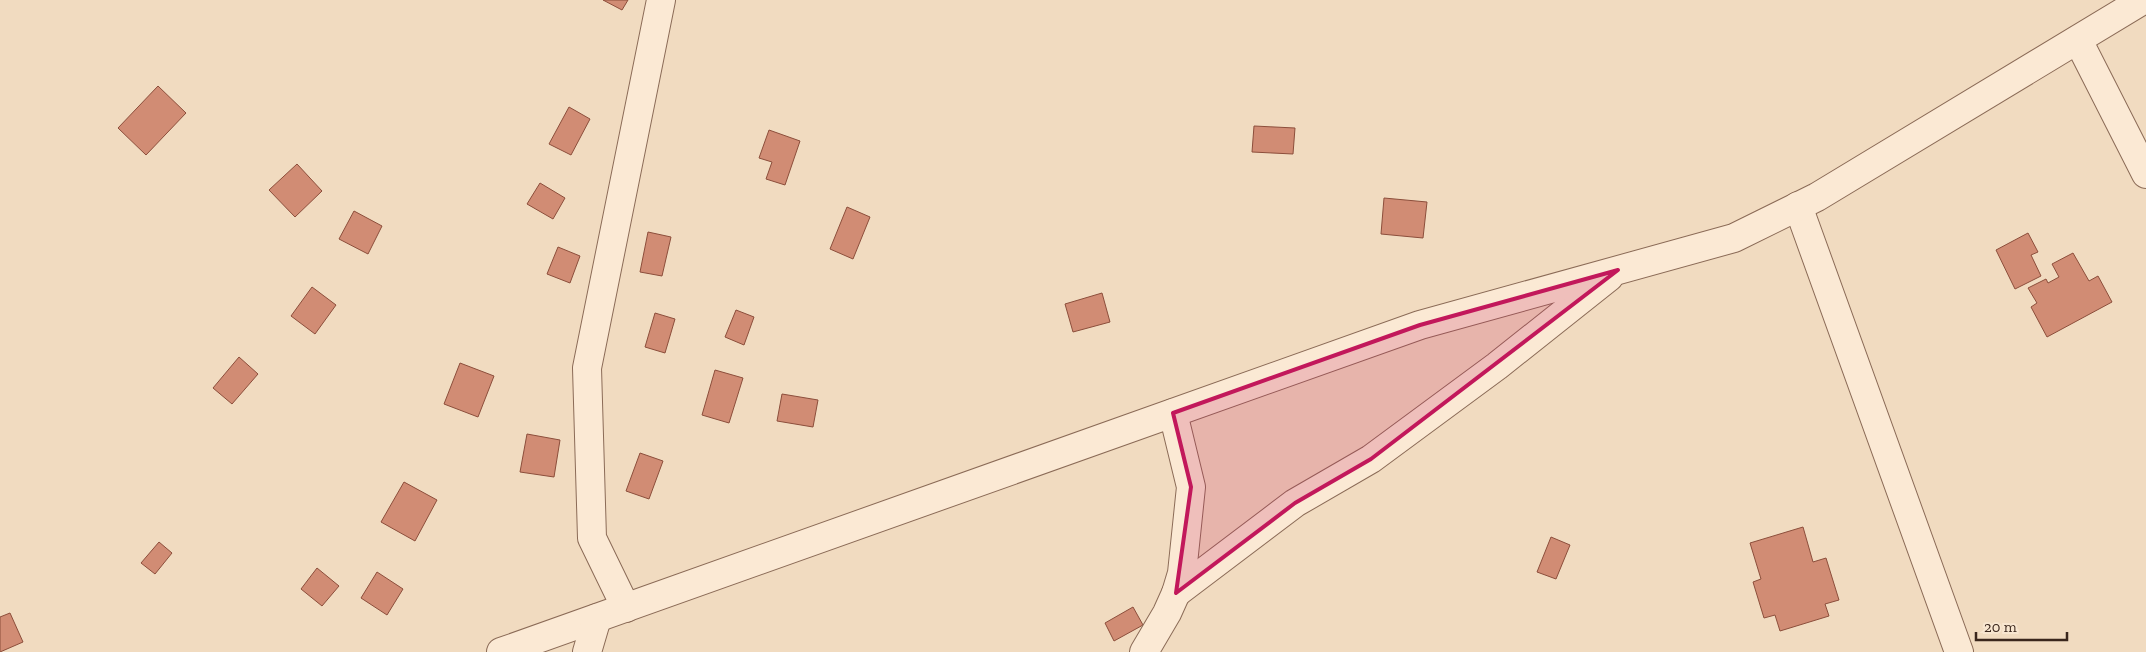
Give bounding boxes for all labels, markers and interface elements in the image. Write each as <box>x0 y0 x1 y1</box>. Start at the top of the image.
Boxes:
scale bar <box>1976 610 2067 642</box>
text: 20 m <box>1984 618 2017 636</box>

